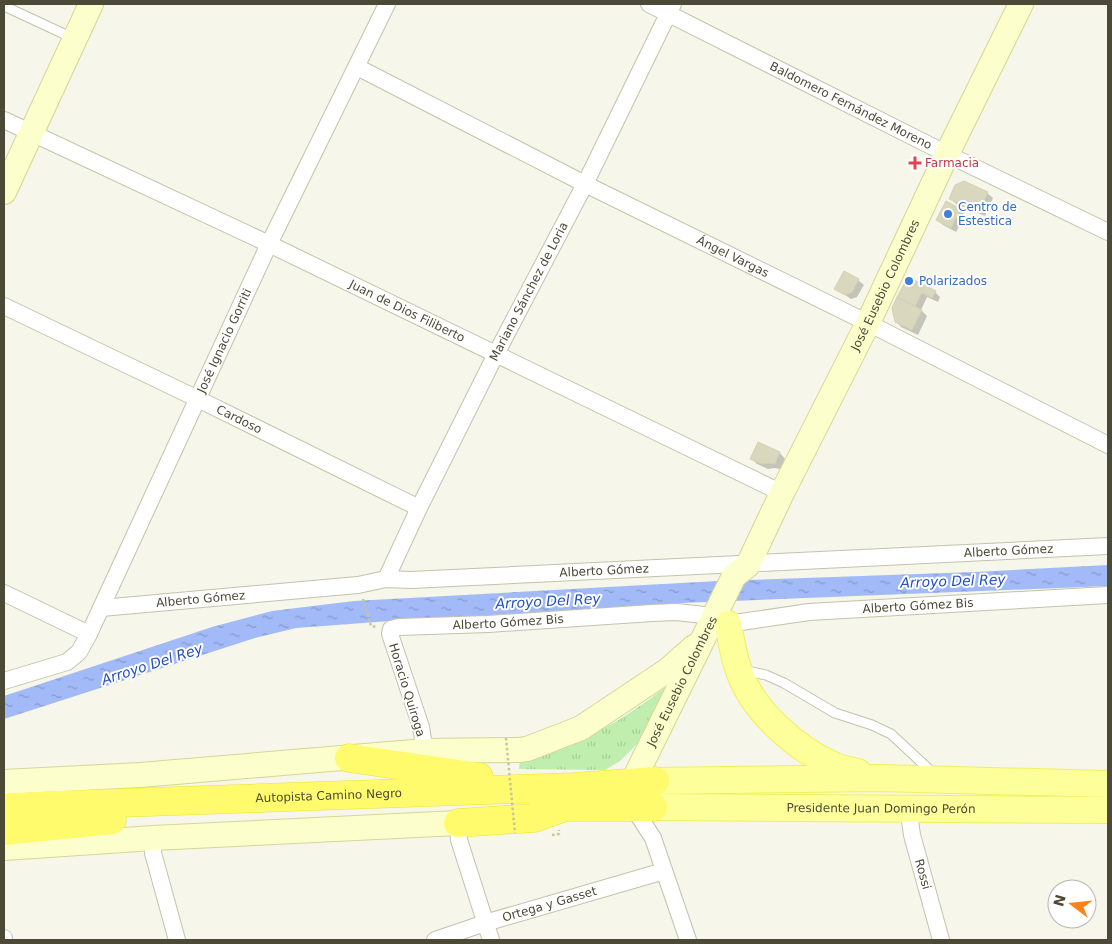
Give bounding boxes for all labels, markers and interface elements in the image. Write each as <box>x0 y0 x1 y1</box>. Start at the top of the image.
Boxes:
street label: Baldomero Fernández Moreno <box>767 59 934 152</box>
place label: Farmacia <box>925 156 979 170</box>
marker: Farmacia <box>909 157 921 169</box>
place label: Centro de Estestica <box>958 200 1017 228</box>
marker: Centro de Estestica <box>942 208 954 220</box>
street label: José Eusebio Colombres <box>848 217 922 354</box>
street label: Mariano Sánchez de Loria <box>487 220 571 363</box>
street label: Ángel Vargas <box>694 232 771 280</box>
place label: Polarizados <box>919 274 987 288</box>
marker: Polarizados <box>903 275 915 287</box>
street label: Juan de Dios Filiberto <box>346 277 467 345</box>
street label: José Ignacio Gorriti <box>194 286 254 396</box>
street label: Cardoso <box>214 402 264 436</box>
street label: Alberto Gómez <box>964 542 1054 560</box>
street label: Alberto Gómez <box>559 561 649 580</box>
water label: Arroyo Del Rey <box>899 571 1007 591</box>
street label: Alberto Gómez <box>155 588 246 610</box>
water label: Arroyo Del Rey <box>494 590 602 612</box>
street label: Alberto Gómez Bis <box>862 596 974 616</box>
street label: Alberto Gómez Bis <box>452 612 564 632</box>
street label: José Eusebio Colombres <box>644 614 720 750</box>
water label: Arroyo Del Rey <box>98 640 205 688</box>
street label: Horacio Quiroga <box>386 642 428 738</box>
street label: Autopista Camino Negro <box>255 786 402 805</box>
street label: Presidente Juan Domingo Perón <box>786 801 976 816</box>
street label: Rossi <box>912 857 934 891</box>
north arrow <box>1047 879 1097 929</box>
street label: Ortega y Gasset <box>501 884 599 925</box>
text: N <box>1050 893 1069 908</box>

